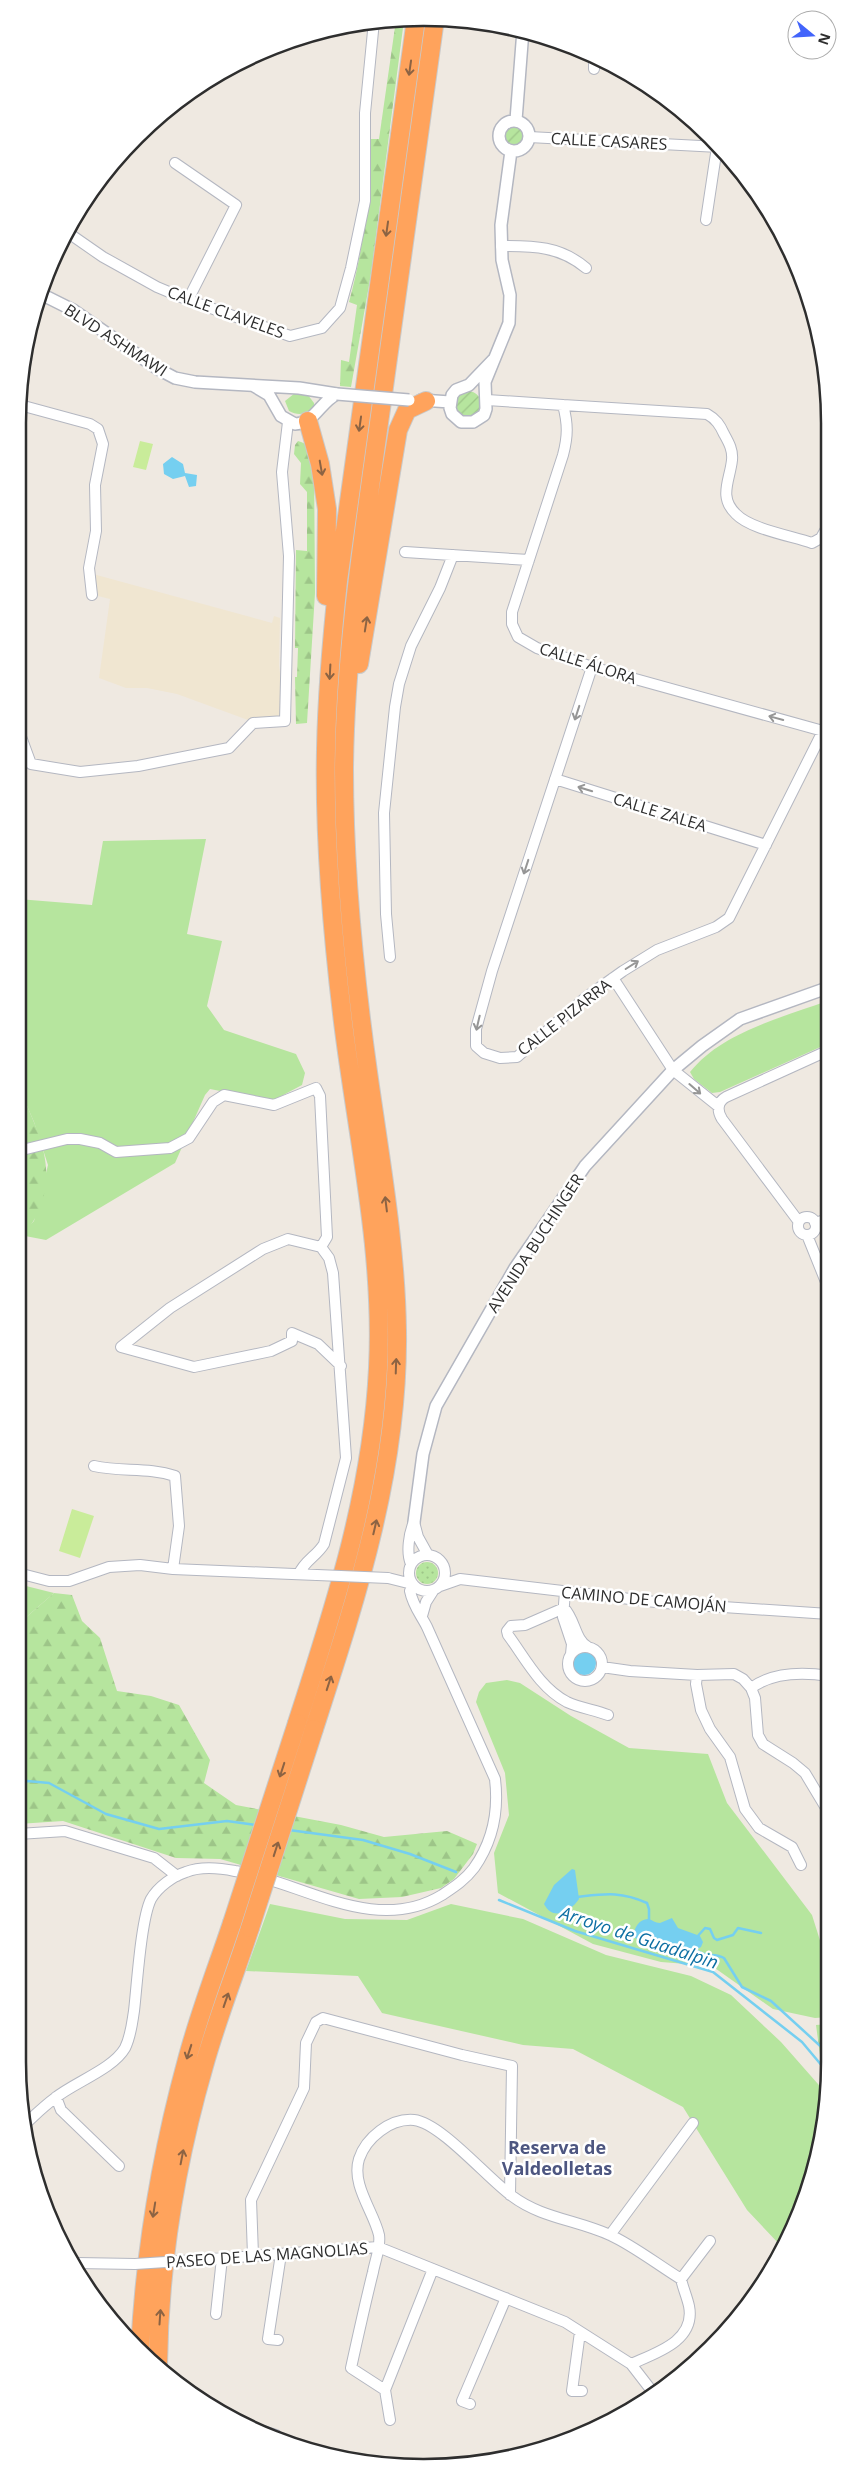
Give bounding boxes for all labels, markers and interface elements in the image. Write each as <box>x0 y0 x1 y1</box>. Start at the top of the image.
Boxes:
north arrow <box>787 10 837 60</box>
text: N <box>814 31 836 48</box>
one-way arrow <box>405 59 415 75</box>
street label: CALLE CASARES <box>550 127 668 155</box>
one-way arrow <box>382 220 392 236</box>
street label: CALLE CLAVELES <box>164 281 288 343</box>
street label: BLVD ASHMAWI <box>60 299 172 381</box>
one-way arrow <box>355 416 365 432</box>
one-way arrow <box>316 460 326 476</box>
one-way arrow <box>361 616 371 632</box>
street label: CALLE ÁLORA <box>537 637 640 689</box>
one-way arrow <box>325 664 334 680</box>
one-way arrow <box>571 705 581 721</box>
one-way arrow <box>768 713 784 722</box>
one-way arrow <box>578 783 594 793</box>
street label: CALLE ZALEA <box>611 787 710 837</box>
one-way arrow <box>521 859 530 875</box>
one-way arrow <box>624 960 638 970</box>
street label: CALLE PIZARRA <box>513 973 616 1061</box>
one-way arrow <box>473 1014 482 1030</box>
one-way arrow <box>689 1083 702 1095</box>
street label: AVENIDA BUCHINGER <box>482 1169 588 1317</box>
one-way arrow <box>381 1196 391 1212</box>
one-way arrow <box>391 1358 401 1374</box>
one-way arrow <box>371 1519 380 1535</box>
street label: CAMINO DE CAMOJÁN <box>560 1581 728 1617</box>
one-way arrow <box>325 1675 334 1691</box>
one-way arrow <box>276 1761 286 1777</box>
one-way arrow <box>271 1841 281 1857</box>
water label: Arroyo de Guadalpin <box>555 1900 721 1974</box>
one-way arrow <box>222 1993 231 2008</box>
one-way arrow <box>184 2044 194 2060</box>
district label: Reserva de Valdeolletas <box>502 2135 612 2180</box>
one-way arrow <box>178 2149 188 2165</box>
one-way arrow <box>148 2202 158 2218</box>
street label: PASEO DE LAS MAGNOLIAS <box>165 2237 369 2273</box>
one-way arrow <box>155 2310 164 2326</box>

